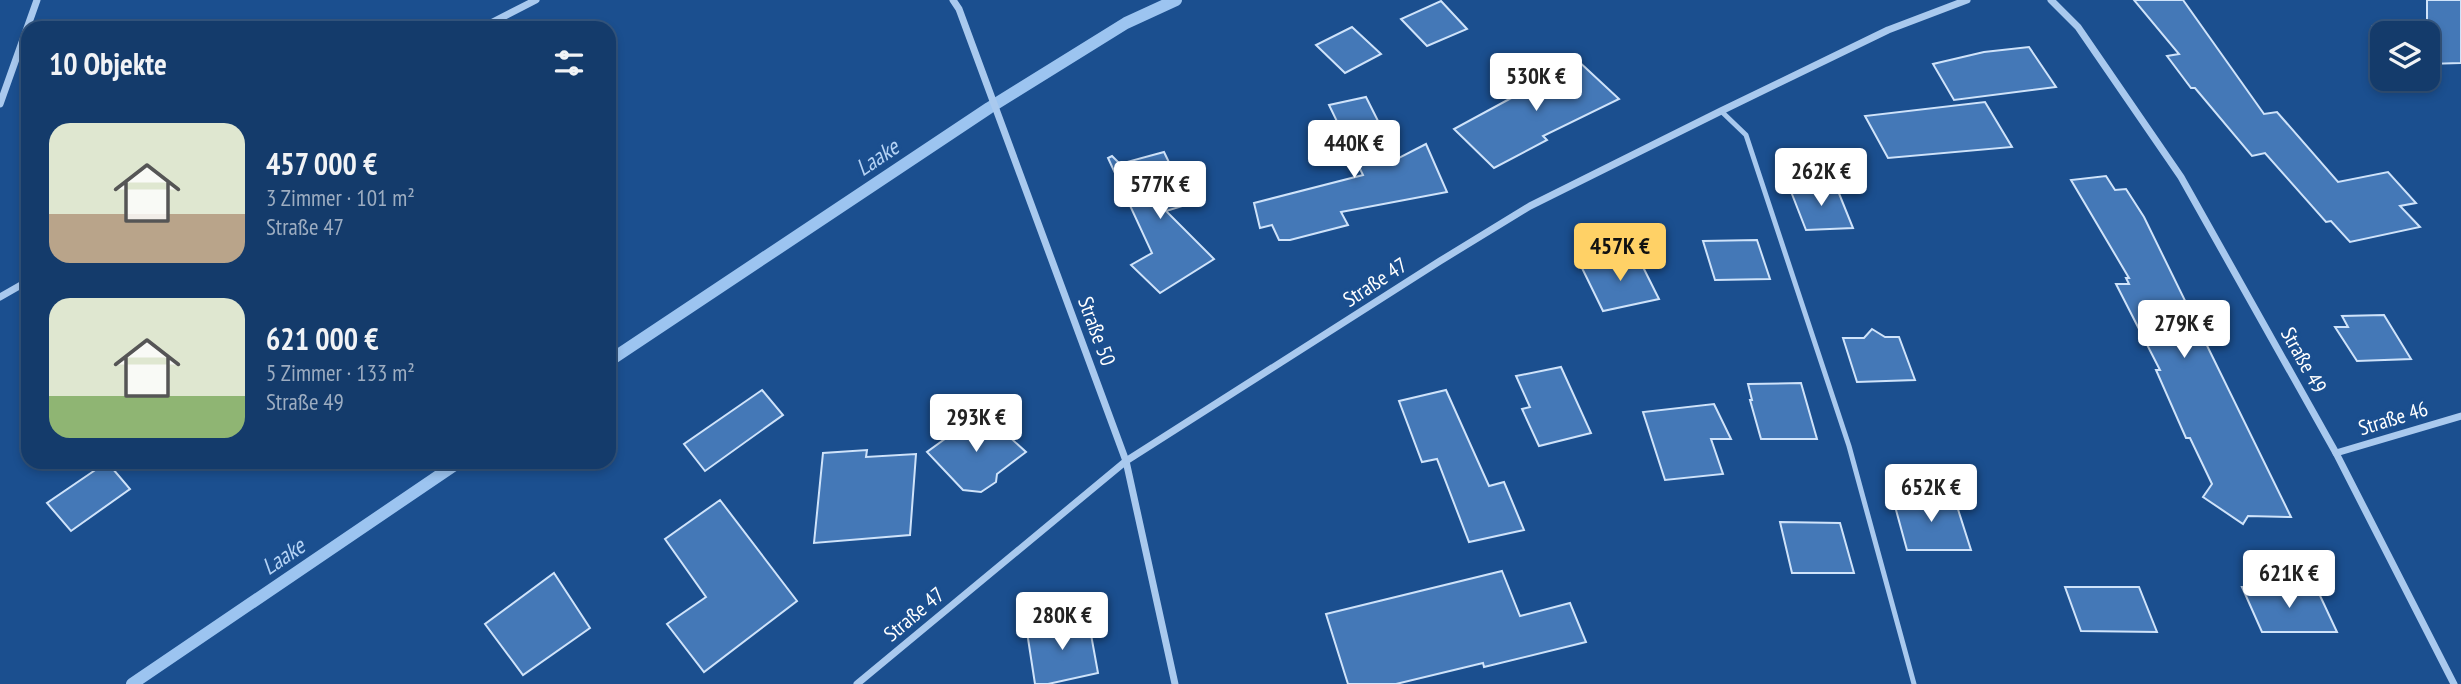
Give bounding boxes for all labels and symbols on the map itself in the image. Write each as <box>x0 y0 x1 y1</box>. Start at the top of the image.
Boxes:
pin: 530K € <box>1479 54 1593 113</box>
pin: 440K € <box>1297 120 1411 180</box>
water label: Laake <box>850 131 905 182</box>
pin: 262K € <box>1764 148 1878 208</box>
pin: 577K € <box>1103 162 1217 221</box>
pin: 457K € <box>1563 224 1677 283</box>
street label: Straße 47 <box>1338 251 1412 313</box>
street label: Straße 50 <box>1072 293 1122 369</box>
pin: 279K € <box>2127 300 2241 360</box>
street label: Straße 49 <box>2275 322 2333 398</box>
pin: 293K € <box>919 394 1033 454</box>
street label: Straße 46 <box>2355 395 2431 441</box>
pin: 652K € <box>1874 464 1988 524</box>
water label: Laake <box>256 530 311 581</box>
pin: 621K € <box>2232 550 2346 610</box>
street label: Straße 47 <box>878 581 950 647</box>
pin: 280K € <box>1005 592 1119 652</box>

